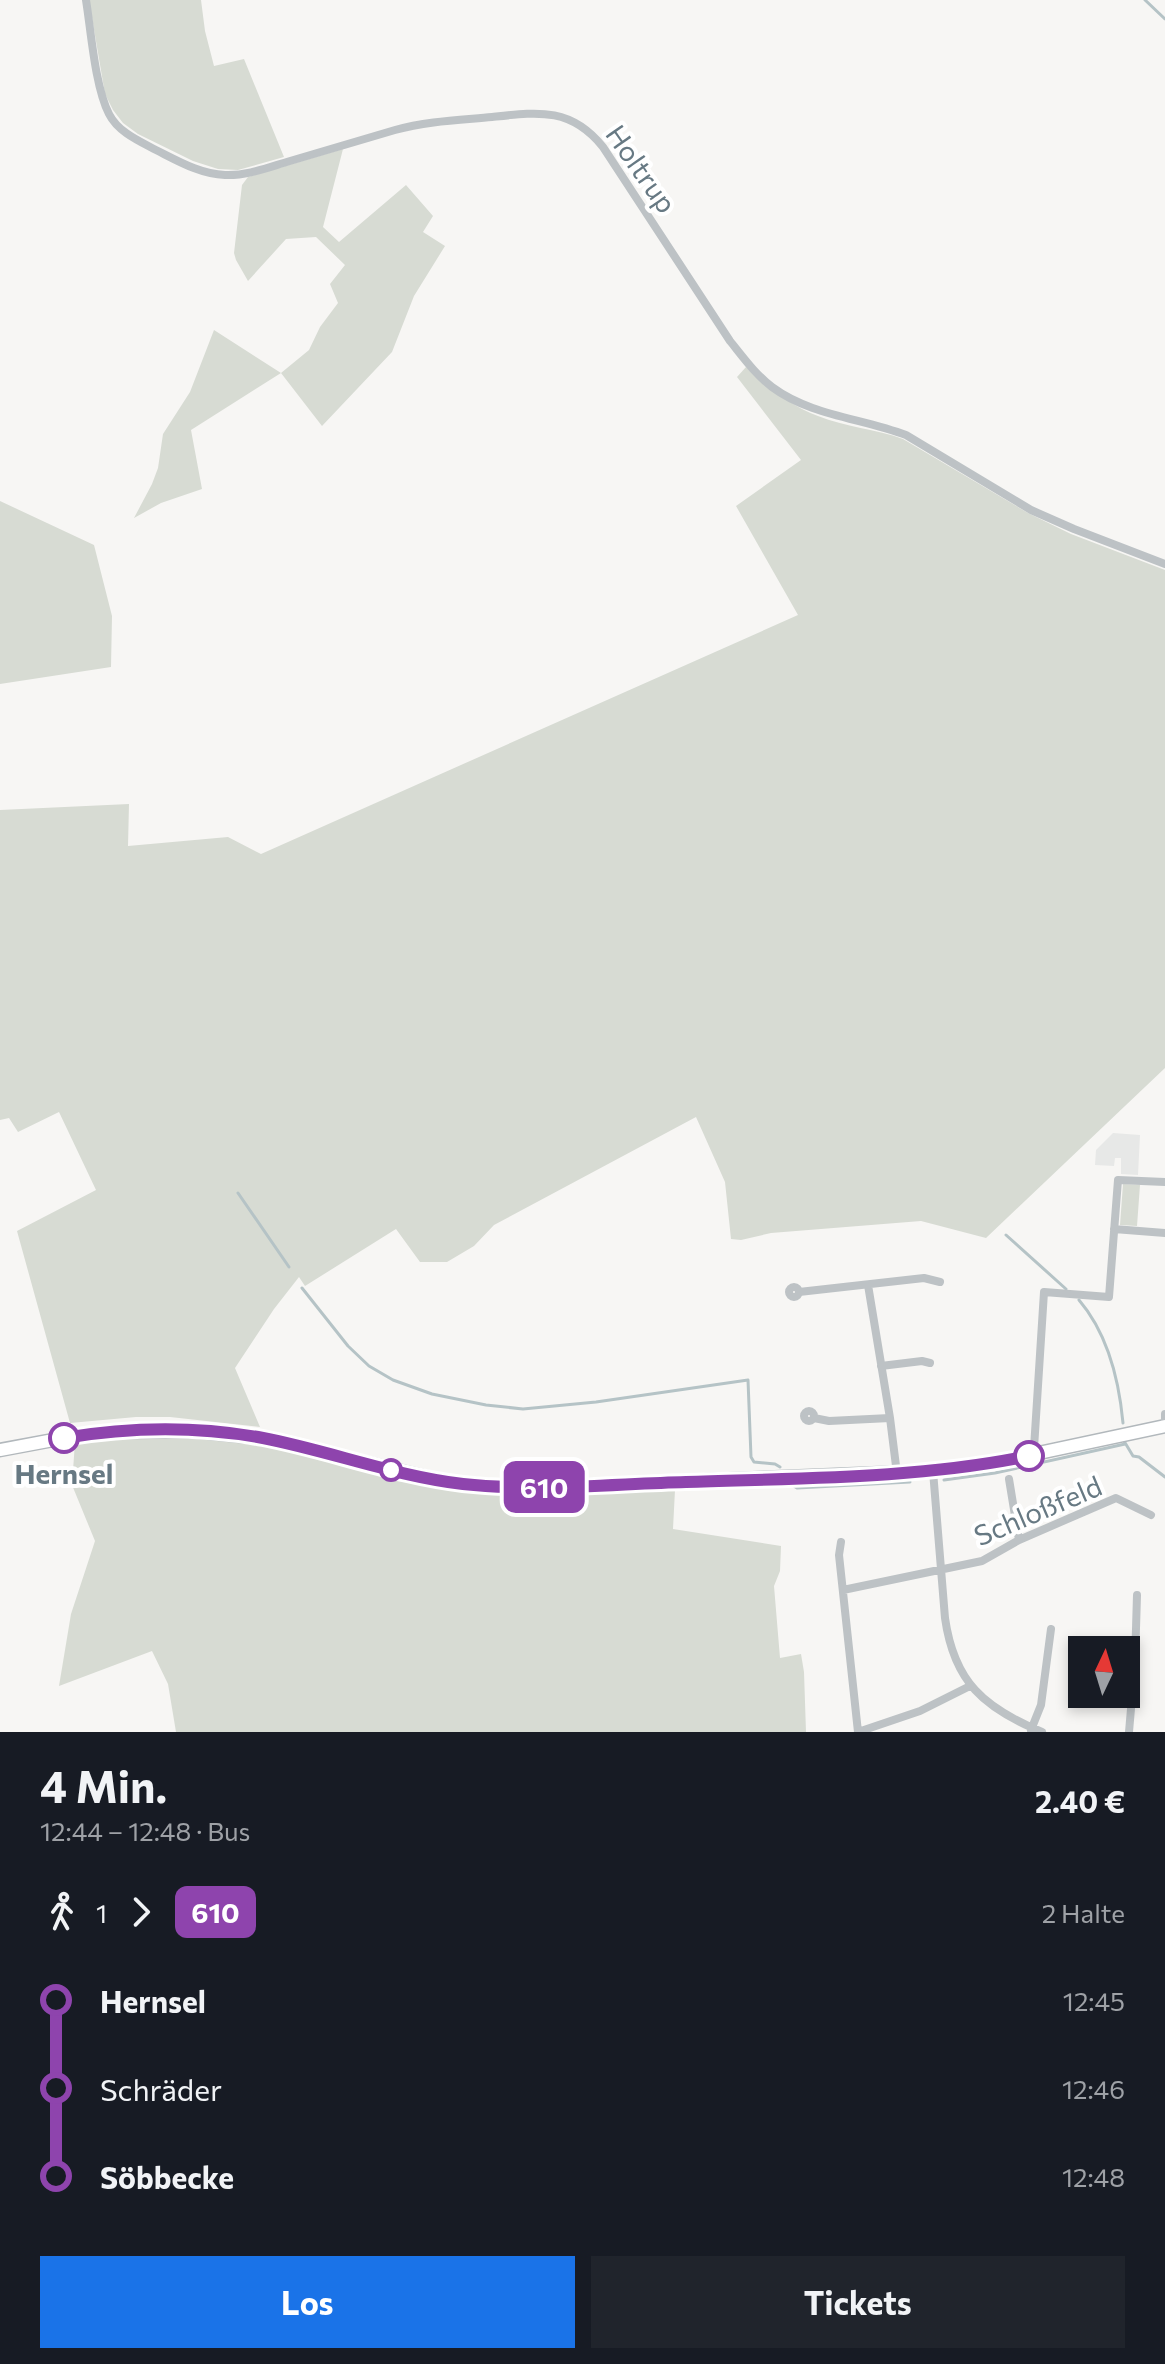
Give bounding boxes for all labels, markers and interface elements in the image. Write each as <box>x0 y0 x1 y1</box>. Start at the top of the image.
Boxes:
street label: Holtrup <box>599 118 684 219</box>
marker: Hernsel <box>49 1423 79 1453</box>
unlabelled marker <box>1014 1441 1044 1471</box>
place label: Hernsel <box>15 1456 113 1490</box>
unlabelled marker <box>380 1459 402 1481</box>
line badge: 610 <box>498 1461 590 1513</box>
street label: Schloßfeld <box>969 1468 1107 1552</box>
text: 610 <box>520 1470 568 1504</box>
north arrow <box>1068 1636 1140 1708</box>
map controls <box>1068 1636 1140 1708</box>
text: 4 Min. <box>40 1758 167 1812</box>
text: 2.40 € <box>1035 1782 1125 1819</box>
text: 12:44 – 12:48 · Bus <box>40 1815 250 1846</box>
icon: walk <box>40 1890 84 1934</box>
icon: forward <box>119 1890 163 1934</box>
text: 610 <box>191 1895 240 1929</box>
text: 1 <box>96 1897 107 1928</box>
text: 2 Halte <box>1042 1897 1125 1928</box>
text: Hernsel <box>100 1982 206 2019</box>
text: 12:45 <box>1063 1985 1125 2016</box>
text: Schräder <box>100 2070 222 2107</box>
text: 12:46 <box>1062 2073 1125 2104</box>
text: Söbbecke <box>100 2158 234 2195</box>
text: 12:48 <box>1062 2161 1125 2192</box>
button: Los <box>40 2256 575 2348</box>
button: Tickets <box>591 2256 1125 2348</box>

